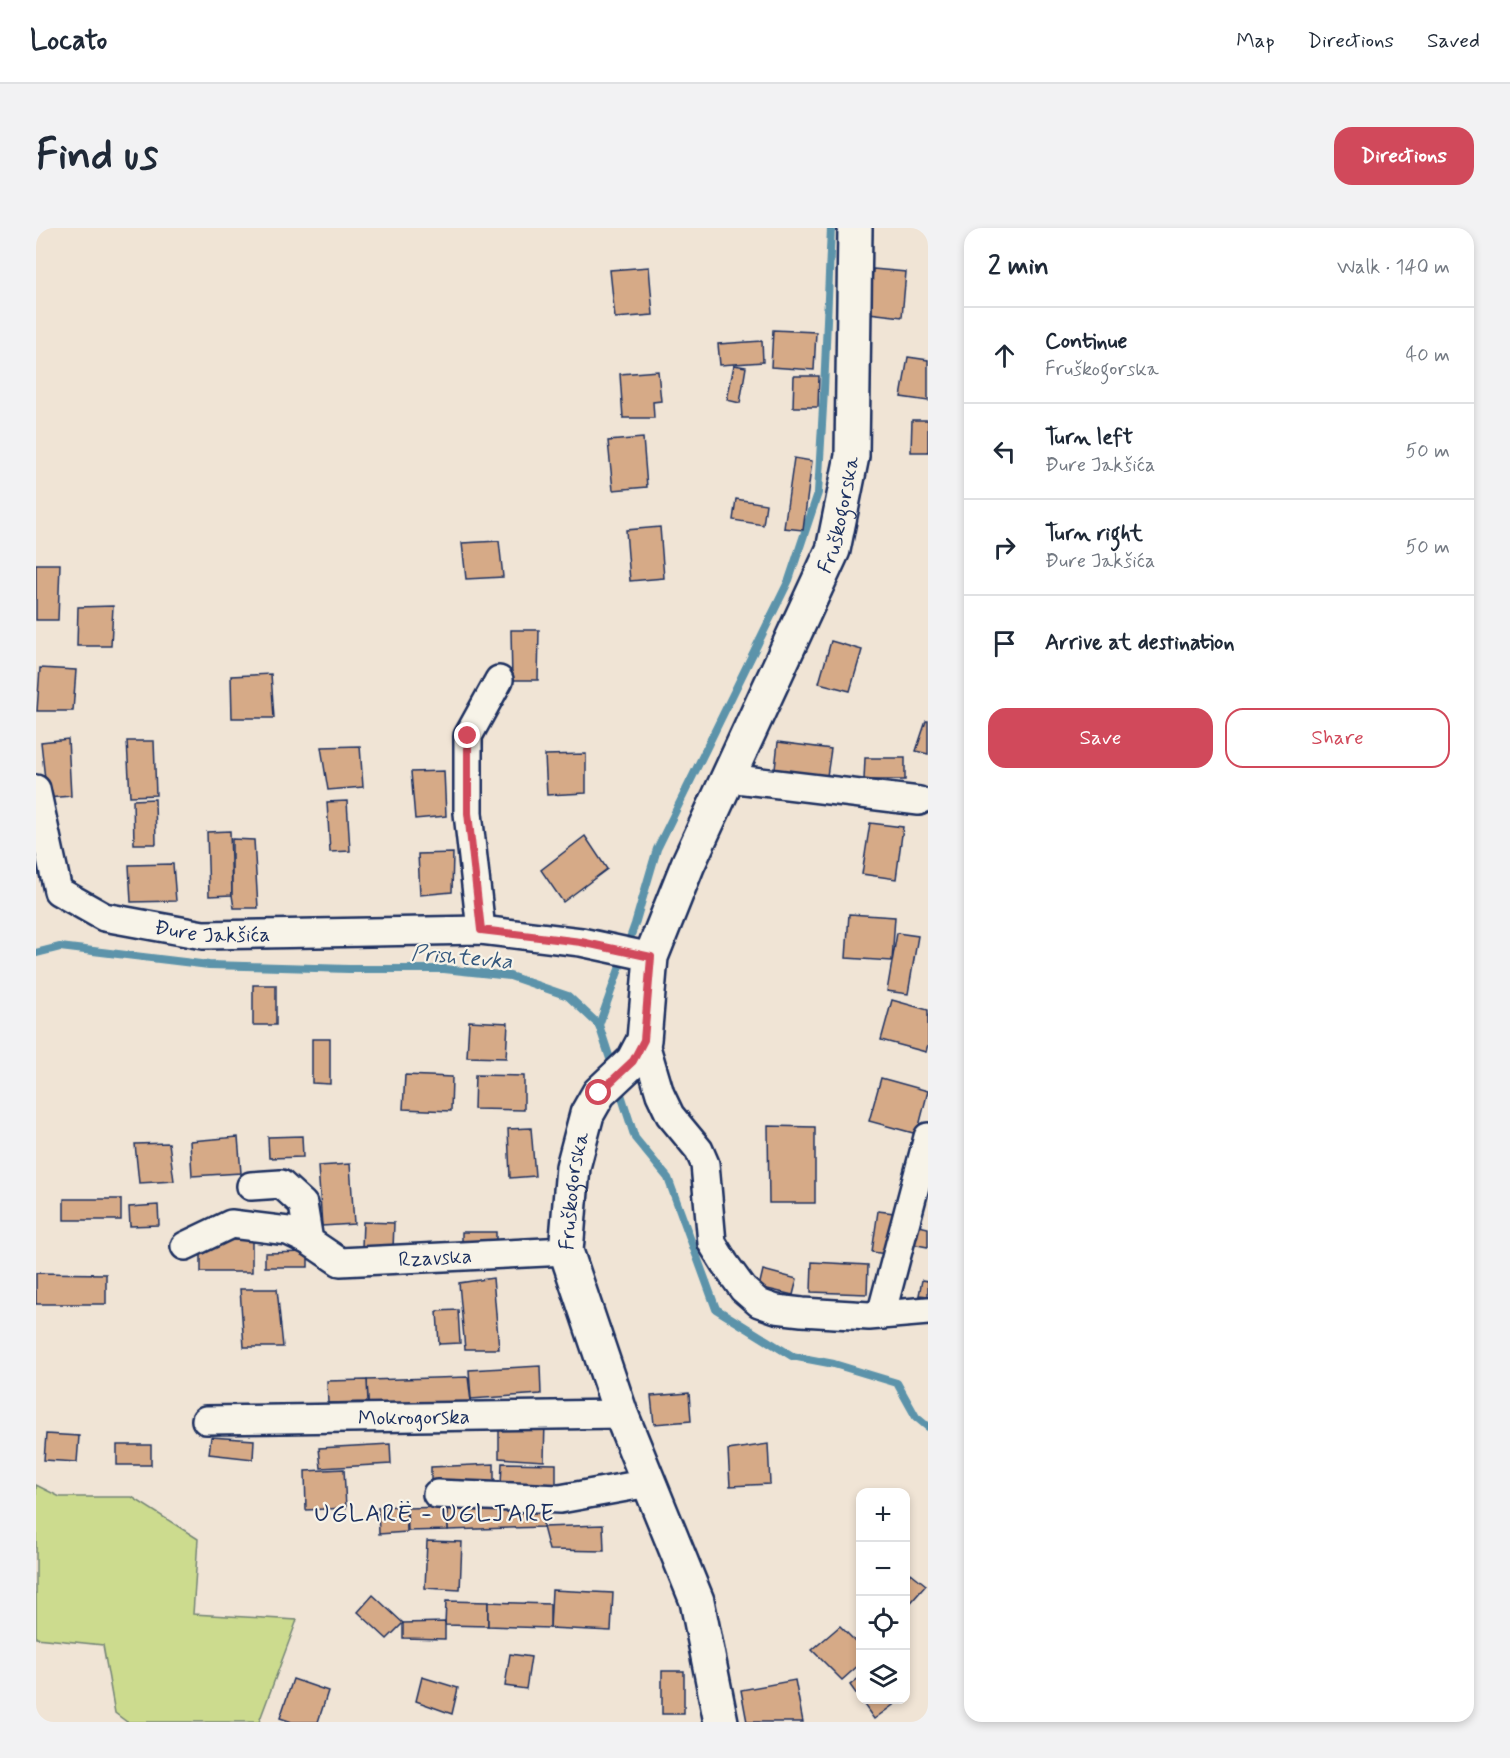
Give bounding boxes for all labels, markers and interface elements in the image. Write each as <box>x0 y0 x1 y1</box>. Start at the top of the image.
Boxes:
text: Locato <box>30 23 107 60</box>
text: Map <box>1236 27 1275 55</box>
text: Directions <box>1308 27 1394 55</box>
text: Saved <box>1427 27 1480 55</box>
button: Directions <box>1334 127 1474 185</box>
text: Find us <box>36 129 158 184</box>
text: 2 min <box>988 250 1049 284</box>
text: Walk · 140 m <box>1337 254 1450 281</box>
text: Continue <box>1045 328 1127 356</box>
icon: ahead <box>988 339 1021 372</box>
text: 40 m <box>1406 342 1450 369</box>
text: Fruškogorska <box>1045 356 1159 383</box>
text: Turn left <box>1045 424 1133 452</box>
icon: left <box>988 435 1021 468</box>
text: 50 m <box>1405 438 1450 465</box>
text: Đure Jakšića <box>1045 452 1155 479</box>
street label: Fruškogorska <box>811 453 867 578</box>
text: Turn right <box>1045 520 1143 548</box>
icon: right <box>988 531 1021 564</box>
text: 50 m <box>1405 534 1450 561</box>
text: Đure Jakšića <box>1045 548 1155 575</box>
icon: arrive <box>988 627 1021 660</box>
text: Arrive at destination <box>1045 629 1235 657</box>
button: Save <box>988 708 1213 768</box>
button: Share <box>1225 708 1450 768</box>
route end <box>454 722 480 748</box>
street label: Đure Jakšića <box>152 913 270 950</box>
water label: Prishtevka <box>410 940 514 976</box>
route start <box>585 1079 611 1105</box>
street label: Fruškogorska <box>553 1128 597 1251</box>
street label: Rzavska <box>398 1243 473 1274</box>
street label: Mokrogorska <box>358 1403 470 1433</box>
map controls <box>856 1488 910 1704</box>
button: + <box>856 1488 910 1542</box>
district label: UGLARË - UGLJARE <box>314 1499 556 1530</box>
button: − <box>856 1542 910 1596</box>
button: locate <box>856 1596 910 1650</box>
button: layers <box>856 1650 910 1704</box>

